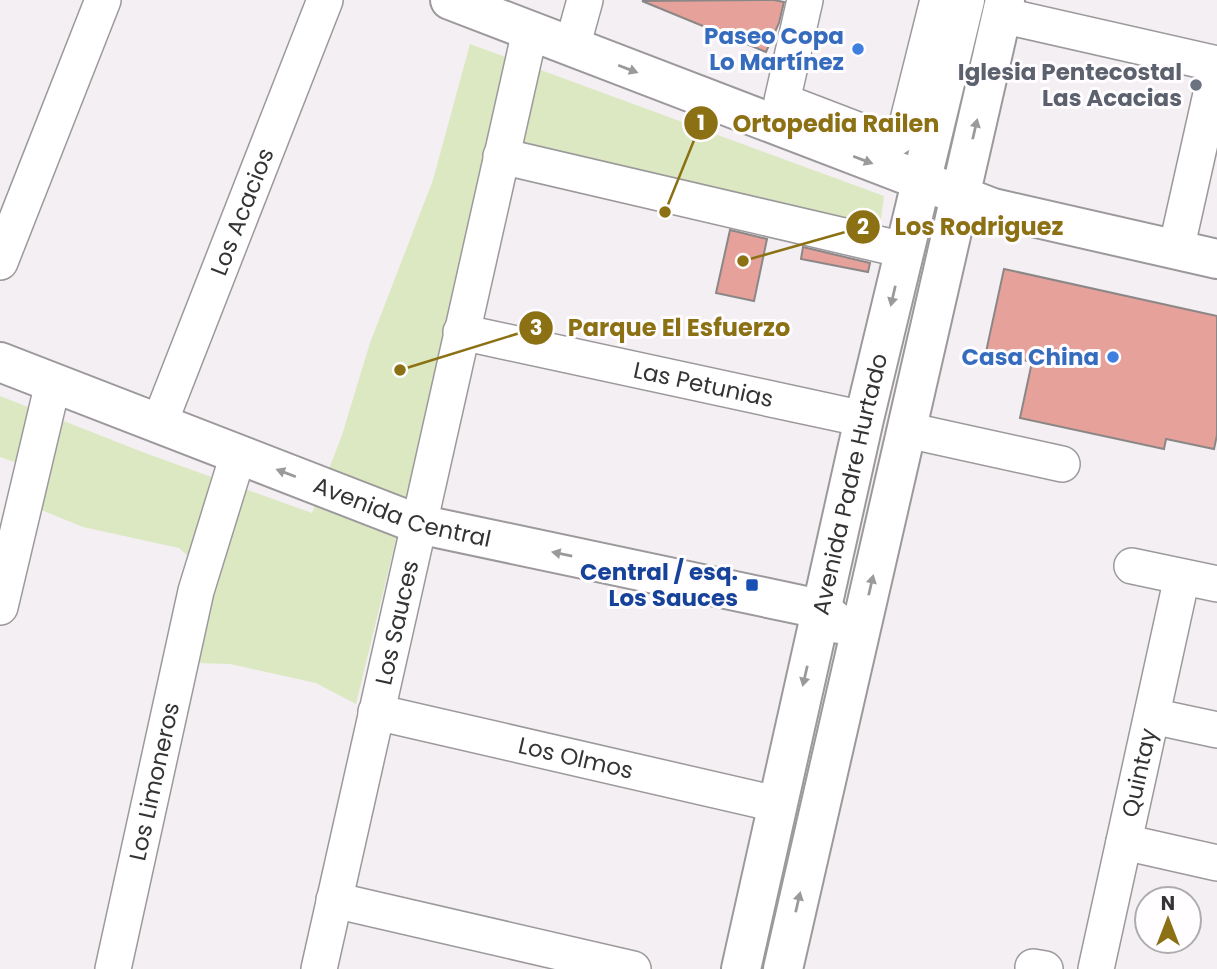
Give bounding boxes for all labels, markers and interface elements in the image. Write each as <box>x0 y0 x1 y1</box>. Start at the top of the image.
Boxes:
place label: Paseo Copa Lo Martínez <box>704 20 844 78</box>
marker: Paseo Copa Lo Martínez <box>850 41 866 57</box>
place label: Iglesia Pentecostal Las Acacias <box>958 56 1182 114</box>
one-way arrow <box>618 63 639 74</box>
marker: Iglesia Pentecostal Las Acacias <box>1188 77 1204 93</box>
callout: Ortopedia Railen <box>684 101 954 146</box>
text: Ortopedia Railen <box>732 107 940 140</box>
text: 1 <box>697 108 705 137</box>
one-way arrow <box>970 118 981 140</box>
street label: Los Acacios <box>203 143 281 280</box>
one-way arrow <box>853 155 874 166</box>
callout: Los Rodriguez <box>845 204 1077 249</box>
text: Los Rodriguez <box>895 210 1064 243</box>
text: 2 <box>857 212 869 241</box>
one-way arrow <box>887 285 898 307</box>
callout: Parque El Esfuerzo <box>519 305 804 350</box>
text: Parque El Esfuerzo <box>568 311 790 344</box>
text: 3 <box>530 313 542 342</box>
place label: Casa China <box>962 341 1099 373</box>
marker: Casa China <box>1105 349 1121 365</box>
street label: Avenida Padre Hurtado <box>805 350 895 618</box>
street label: Las Petunias <box>630 354 776 415</box>
one-way arrow <box>276 467 297 478</box>
street label: Avenida Central <box>309 469 494 555</box>
one-way arrow <box>551 549 573 560</box>
place label: Central / esq. Los Sauces <box>580 556 738 614</box>
street label: Los Sauces <box>367 557 426 688</box>
one-way arrow <box>866 574 877 596</box>
marker: Central / esq. Los Sauces <box>744 577 760 593</box>
one-way arrow <box>800 665 811 687</box>
street label: Los Limoneros <box>121 699 187 864</box>
street label: Quintay <box>1114 725 1164 820</box>
street label: Los Olmos <box>515 729 636 787</box>
north arrow <box>1133 885 1203 955</box>
text: N <box>1161 890 1175 917</box>
one-way arrow <box>793 891 804 913</box>

